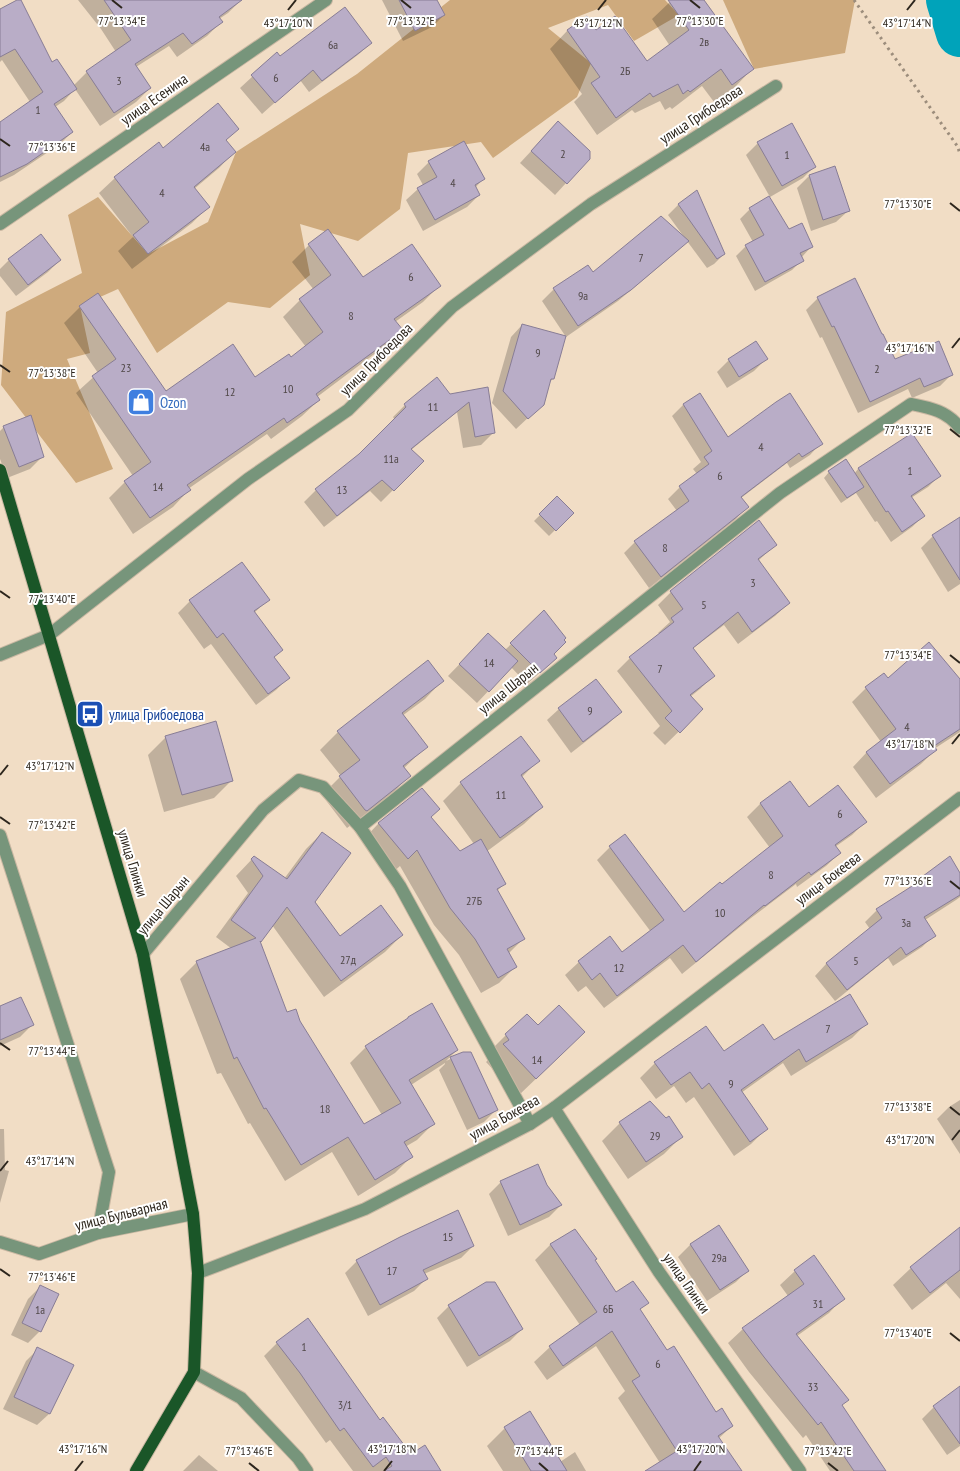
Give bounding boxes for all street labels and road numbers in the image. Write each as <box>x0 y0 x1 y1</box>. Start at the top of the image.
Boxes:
street label: улица Есенина <box>117 69 191 129</box>
street label: улица Грибоедова <box>656 80 746 148</box>
street label: улица Грибоедова <box>336 319 416 399</box>
street label: улица Шарын <box>474 658 542 718</box>
street label: улица Глинки <box>114 827 152 899</box>
street label: улица Бокеева <box>791 847 865 909</box>
street label: улица Шарын <box>133 871 193 939</box>
street label: улица Бокеева <box>466 1090 542 1144</box>
street label: улица Бульварная <box>73 1193 169 1235</box>
street label: улица Глинки <box>659 1249 715 1317</box>

